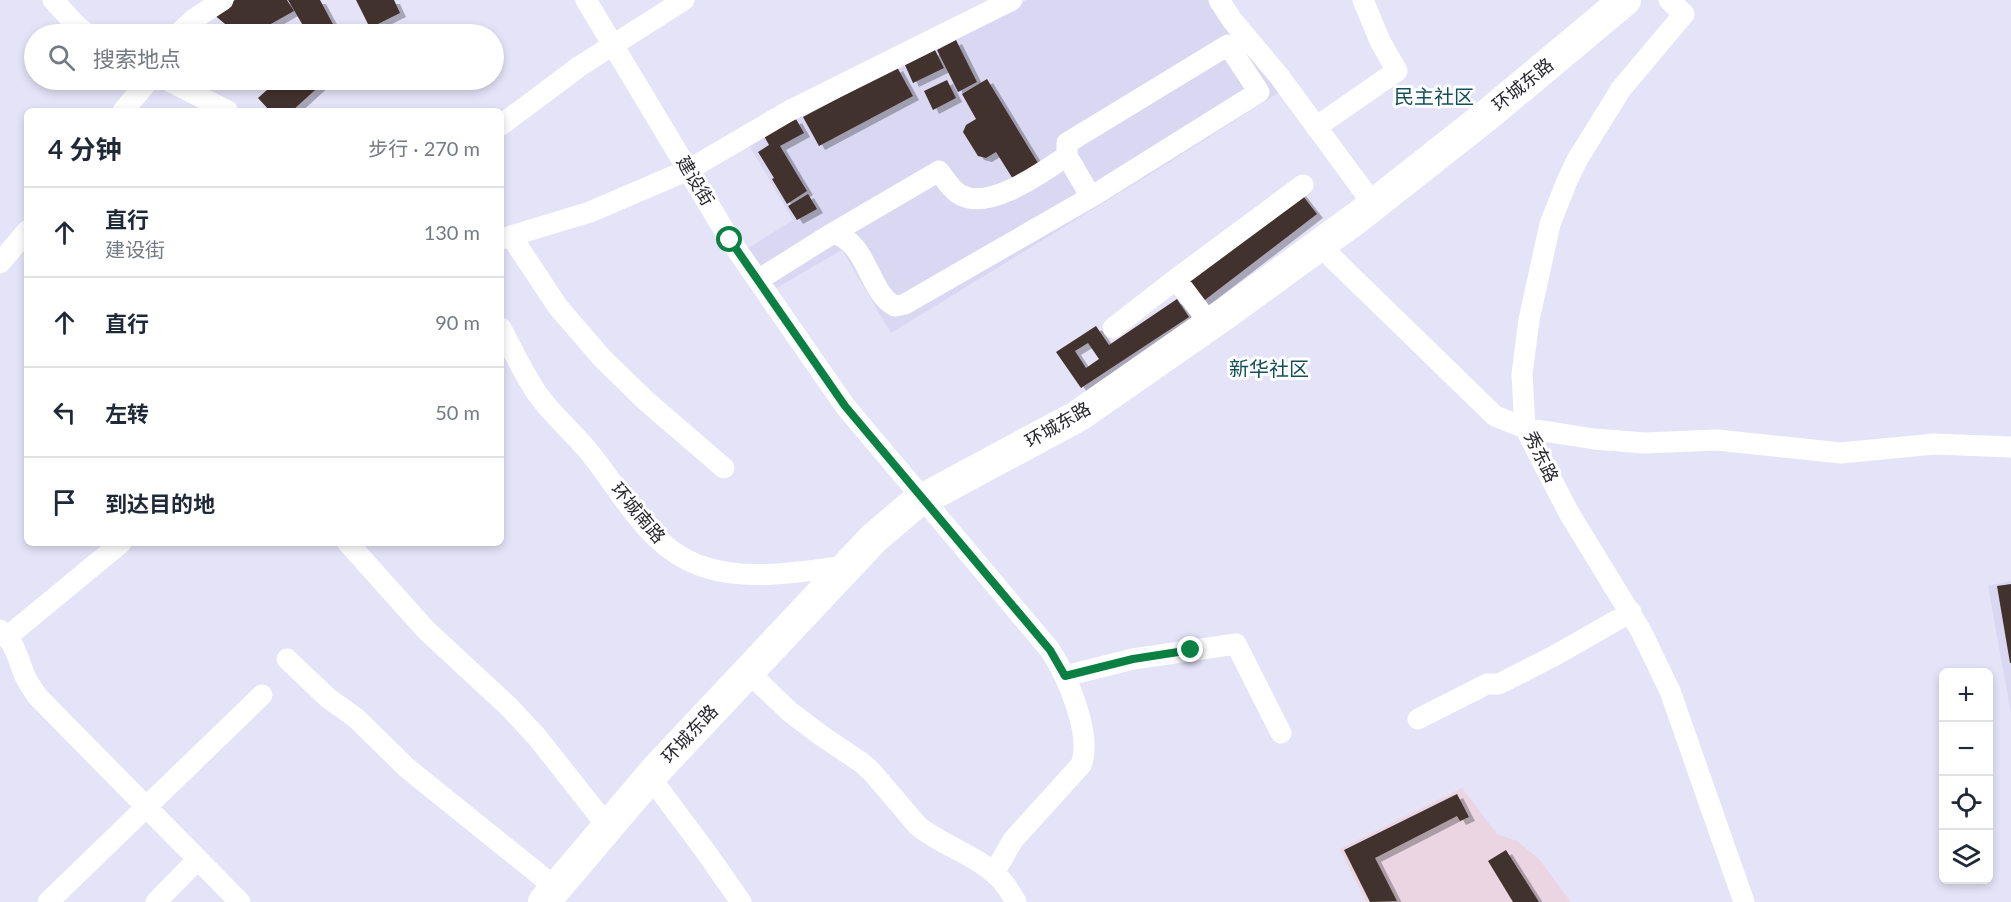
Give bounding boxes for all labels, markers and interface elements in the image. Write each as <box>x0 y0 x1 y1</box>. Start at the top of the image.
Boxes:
search box <box>24 24 504 90</box>
icon: search <box>45 41 78 74</box>
text: 搜索地点 <box>93 45 181 72</box>
street label: 环城东路 <box>1487 53 1557 115</box>
district label: 民主社区 <box>1394 84 1474 108</box>
text: 4 分钟 <box>48 133 121 165</box>
text: 步行 · 270 m <box>368 136 480 160</box>
street label: 建设街 <box>673 152 719 209</box>
text: 直行 <box>105 206 149 233</box>
icon: ahead <box>48 216 81 249</box>
text: 130 m <box>424 220 480 244</box>
route start <box>716 226 742 252</box>
text: 建设街 <box>105 237 165 261</box>
icon: ahead <box>48 306 81 339</box>
text: 直行 <box>105 310 149 337</box>
text: 90 m <box>435 310 480 334</box>
district label: 新华社区 <box>1229 356 1309 380</box>
icon: left <box>48 396 81 429</box>
street label: 环城东路 <box>1021 397 1094 452</box>
text: 左转 <box>105 400 149 427</box>
text: 50 m <box>435 400 480 424</box>
street label: 秀东路 <box>1520 427 1564 486</box>
street label: 环城南路 <box>607 478 670 547</box>
icon: arrive <box>48 486 81 519</box>
text: 到达目的地 <box>105 490 215 517</box>
route end <box>1177 636 1203 662</box>
map controls <box>1939 668 1993 884</box>
button: + <box>1939 668 1993 722</box>
street label: 环城东路 <box>657 699 722 767</box>
button: − <box>1939 722 1993 776</box>
button: locate <box>1939 776 1993 830</box>
button: layers <box>1939 830 1993 884</box>

